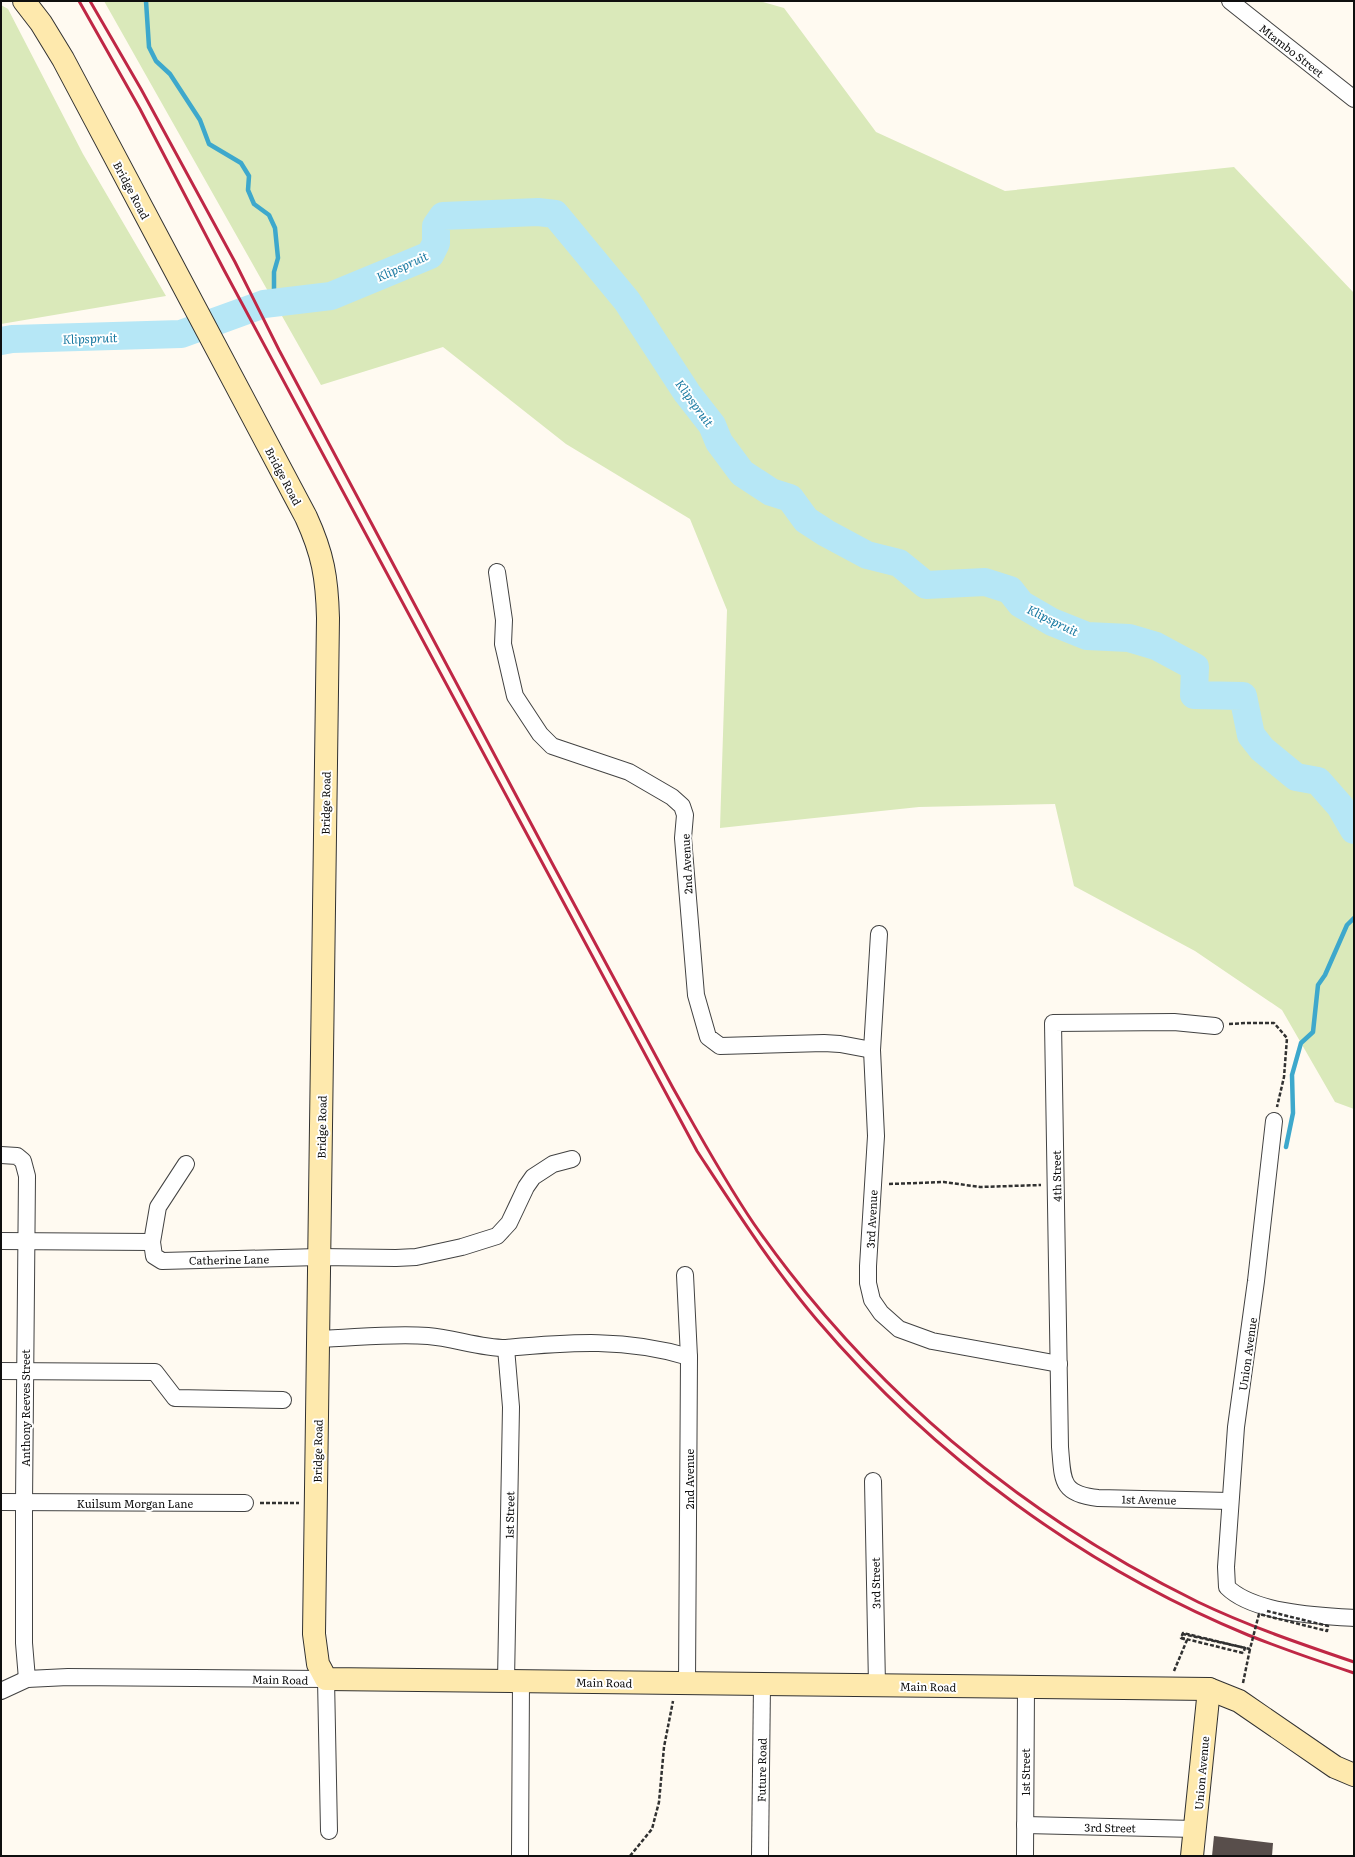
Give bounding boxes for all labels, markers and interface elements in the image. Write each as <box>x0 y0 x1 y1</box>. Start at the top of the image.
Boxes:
street label: Mtambo Street <box>1256 20 1328 81</box>
street label: Bridge Road <box>110 158 154 222</box>
water label: Klipspruit <box>373 247 431 285</box>
water label: Klipspruit <box>62 328 118 348</box>
water label: Klipspruit <box>672 375 719 431</box>
street label: Bridge Road <box>262 444 306 508</box>
water label: Klipspruit <box>1024 600 1082 640</box>
street label: Bridge Road <box>316 771 334 835</box>
street label: 2nd Avenue <box>676 833 696 895</box>
street label: Bridge Road <box>312 1095 330 1159</box>
street label: 4th Street <box>1048 1150 1064 1202</box>
street label: 3rd Avenue <box>861 1189 881 1249</box>
street label: Catherine Lane <box>189 1250 270 1268</box>
street label: Union Avenue <box>1234 1316 1260 1392</box>
street label: Anthony Reeves Street <box>17 1349 33 1467</box>
street label: Bridge Road <box>308 1419 326 1483</box>
street label: 2nd Avenue <box>681 1449 697 1509</box>
street label: 1st Street <box>501 1491 517 1539</box>
street label: 1st Avenue <box>1122 1491 1177 1507</box>
street label: Kuilsum Morgan Lane <box>77 1495 193 1511</box>
street label: 3rd Street <box>867 1557 883 1609</box>
street label: Main Road <box>252 1671 309 1687</box>
street label: Main Road <box>576 1674 633 1690</box>
street label: Main Road <box>900 1678 957 1694</box>
street label: Union Avenue <box>1190 1735 1212 1811</box>
street label: Future Road <box>752 1738 770 1802</box>
street label: 1st Street <box>1017 1748 1033 1796</box>
street label: 3rd Street <box>1084 1819 1136 1835</box>

